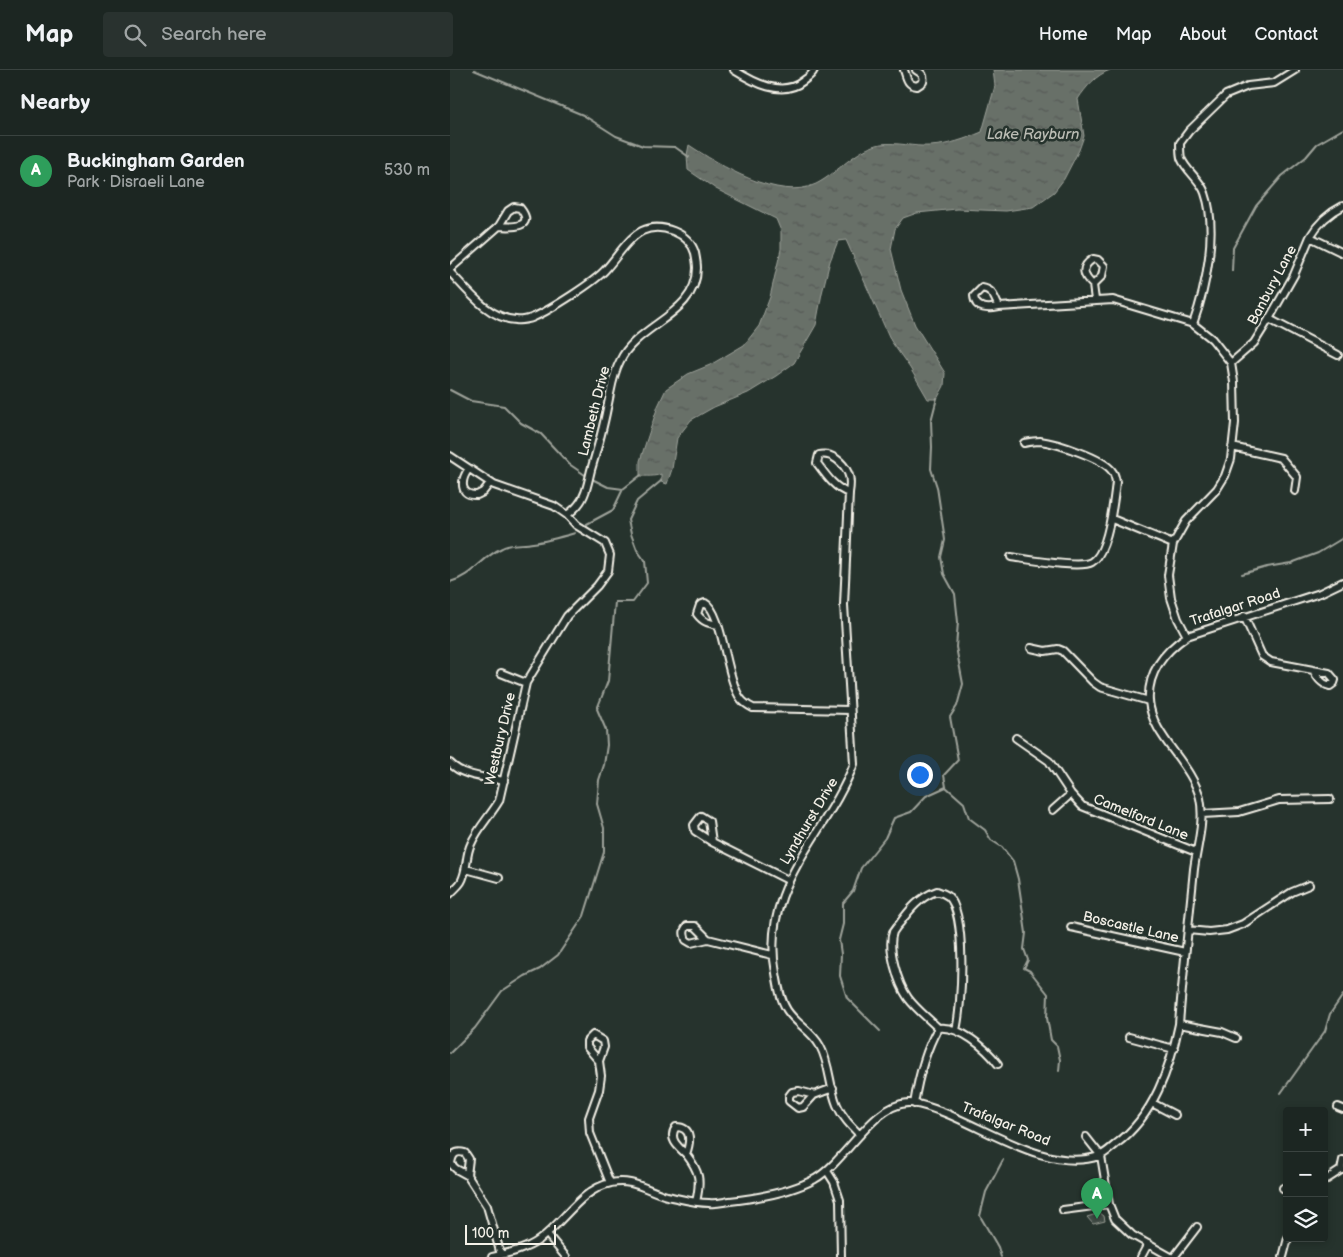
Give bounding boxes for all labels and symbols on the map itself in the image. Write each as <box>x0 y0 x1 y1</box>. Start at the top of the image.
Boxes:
water label: Lake Rayburn <box>987 125 1079 144</box>
street label: Banbury Lane <box>1244 242 1300 328</box>
street label: Lambeth Drive <box>575 364 613 458</box>
street label: Trafalgar Road <box>1188 584 1282 630</box>
street label: Westbury Drive <box>481 691 519 787</box>
your location <box>907 762 933 788</box>
street label: Lyndhurst Drive <box>776 775 842 867</box>
street label: Camelford Lane <box>1091 790 1191 844</box>
street label: Boscastle Lane <box>1081 908 1181 946</box>
street label: Trafalgar Road <box>959 1099 1053 1149</box>
pin: A <box>1081 1178 1113 1219</box>
scale bar <box>465 1222 556 1245</box>

